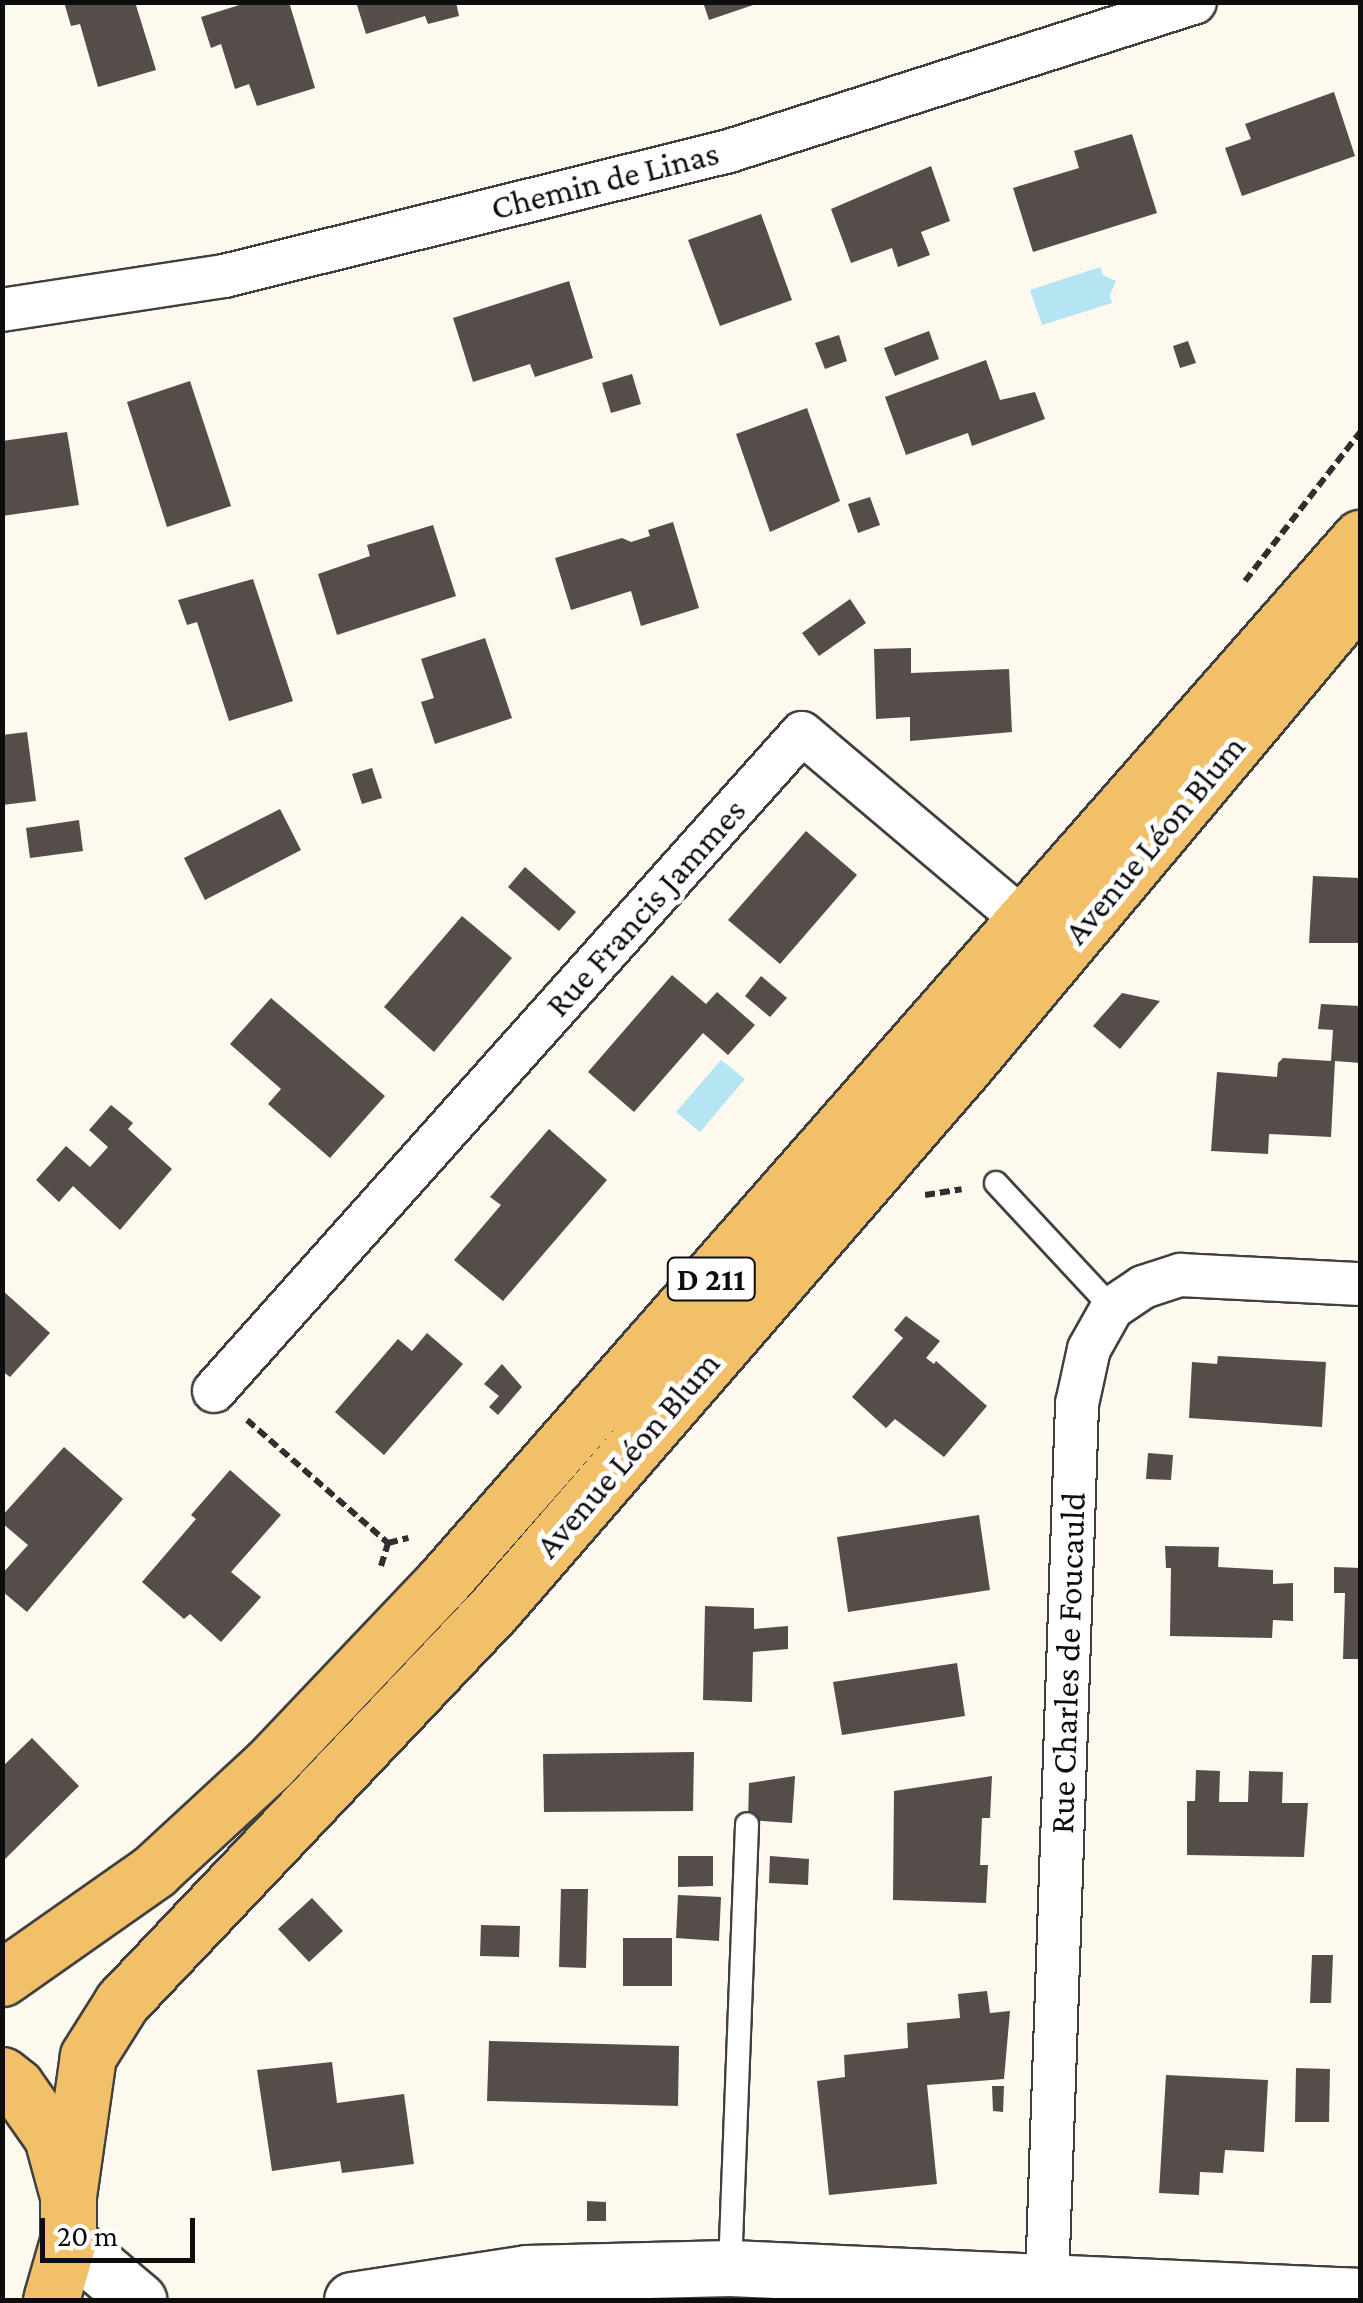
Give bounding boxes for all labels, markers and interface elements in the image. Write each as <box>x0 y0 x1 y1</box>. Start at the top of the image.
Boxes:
street label: Chemin de Linas <box>487 132 723 230</box>
street label: Avenue Léon Blum <box>1055 727 1255 953</box>
street label: Rue Francis Jammes <box>537 790 755 1026</box>
road number: D 211 <box>666 1252 756 1306</box>
street label: Avenue Léon Blum <box>527 1343 729 1567</box>
street label: Rue Charles de Foucauld <box>1041 1491 1095 1835</box>
scale bar <box>45 2198 200 2260</box>
text: 20 m <box>57 2219 118 2252</box>

